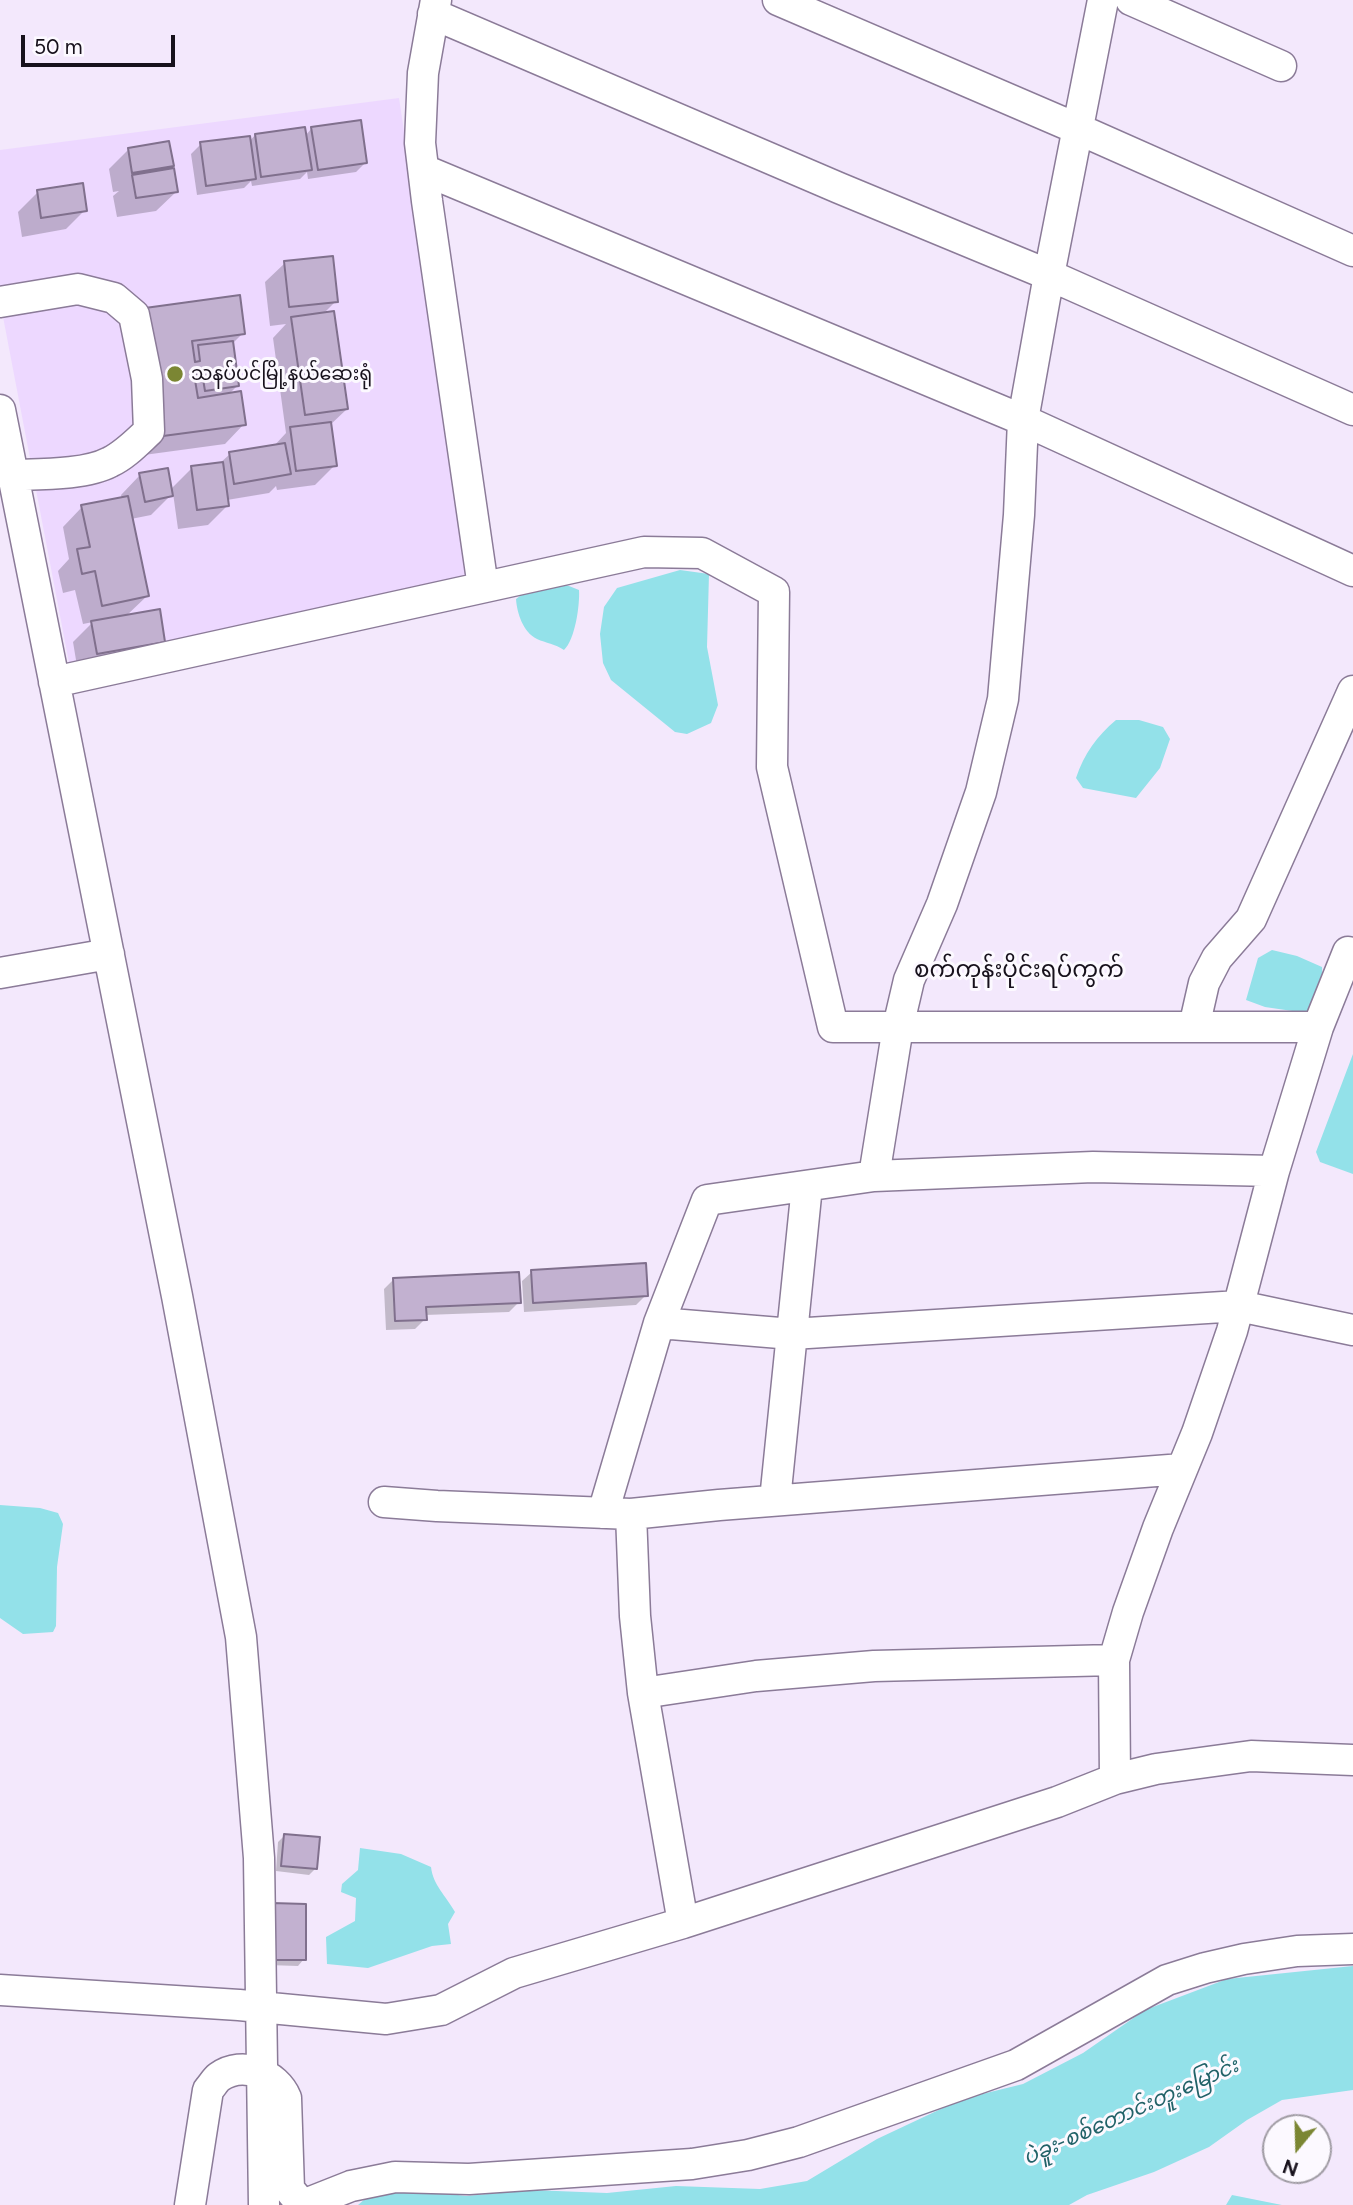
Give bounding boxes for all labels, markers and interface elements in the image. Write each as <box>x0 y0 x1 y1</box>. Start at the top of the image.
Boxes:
scale bar <box>24 21 178 65</box>
text: 50 m <box>34 34 83 59</box>
place label: သနပ်ပင်မြို့နယ်ဆေးရုံ <box>191 363 372 385</box>
marker: သနပ်ပင်မြို့နယ်ဆေးရုံ <box>165 364 185 384</box>
district label: စက်ကုန်းပိုင်းရပ်ကွက် <box>914 956 1124 984</box>
water label: ပဲခူး-စစ်တောင်းတူးမြောင်း <box>1019 2053 1243 2171</box>
north arrow <box>1262 2114 1332 2184</box>
text: N <box>1280 2154 1301 2181</box>

